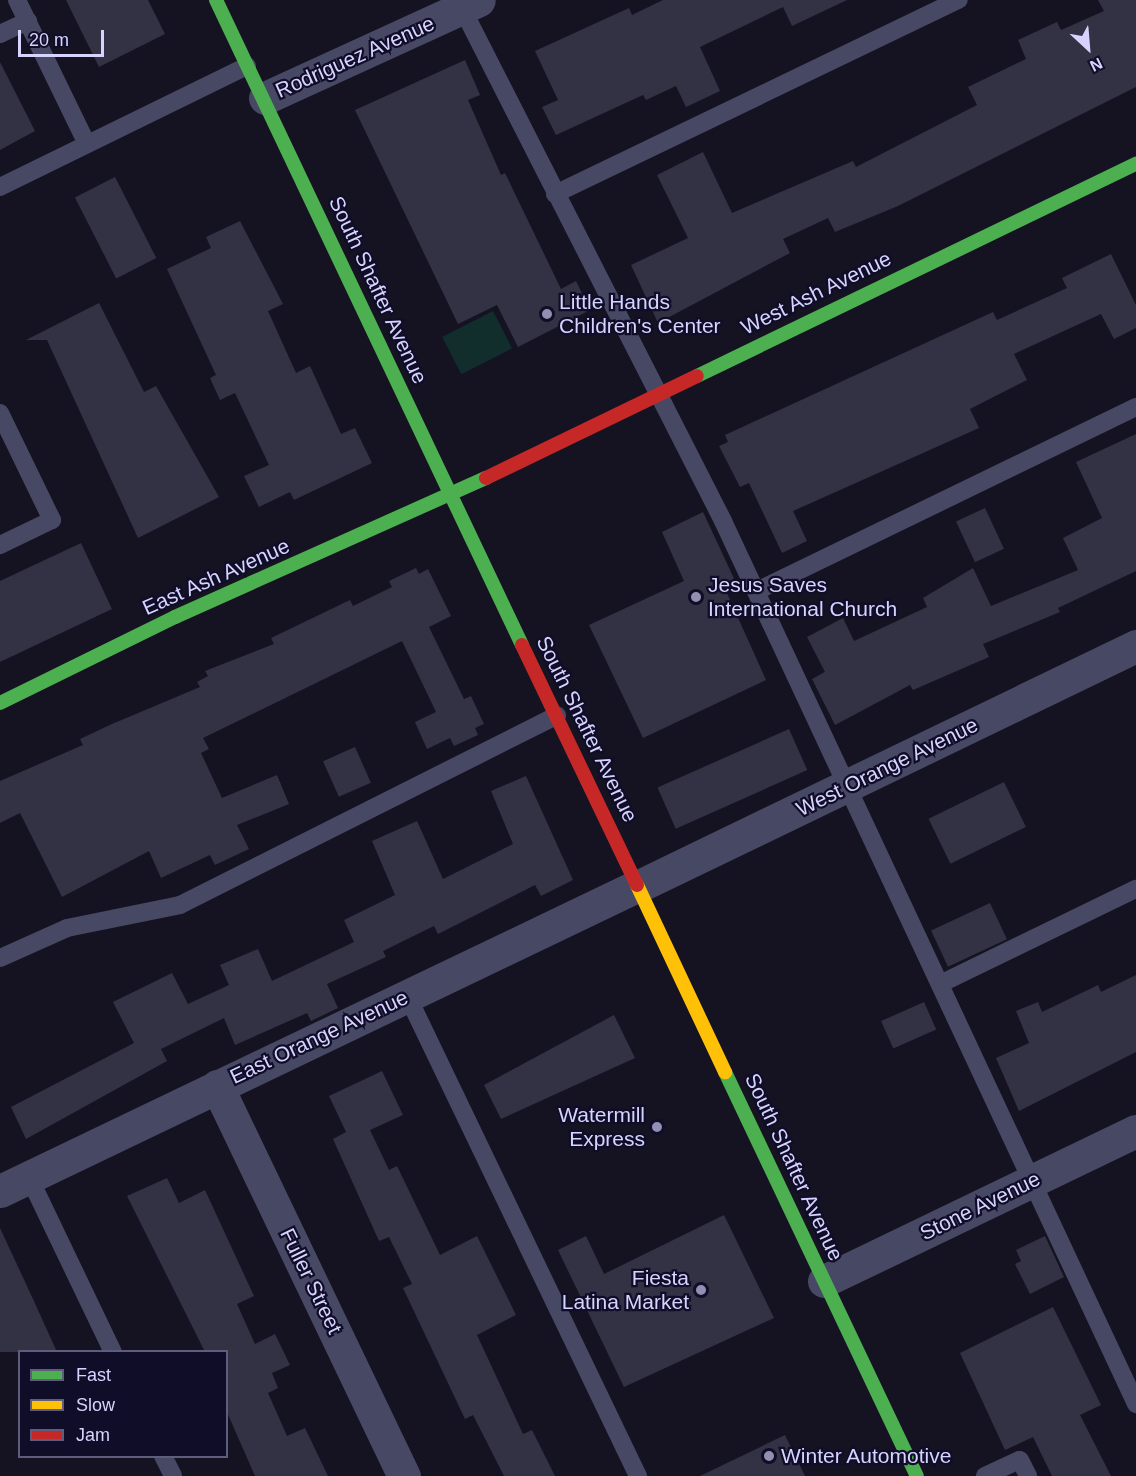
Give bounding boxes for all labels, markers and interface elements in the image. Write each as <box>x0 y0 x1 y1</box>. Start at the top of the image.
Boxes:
street label: Rodriguez Avenue <box>271 10 439 104</box>
scale bar <box>21 18 106 56</box>
north arrow <box>1058 18 1118 78</box>
text: 20 m <box>29 30 69 50</box>
text: N <box>1087 54 1105 75</box>
street label: South Shafter Avenue <box>323 192 433 388</box>
street label: West Ash Avenue <box>736 245 896 341</box>
place label: Little Hands Children's Center <box>559 289 721 339</box>
marker: Little Hands Children's Center <box>540 307 554 321</box>
street label: East Ash Avenue <box>137 533 295 621</box>
place label: Jesus Saves International Church <box>708 572 897 622</box>
marker: Jesus Saves International Church <box>689 590 703 604</box>
street label: South Shafter Avenue <box>531 631 643 827</box>
street label: West Orange Avenue <box>792 712 982 822</box>
street label: East Orange Avenue <box>226 984 412 1090</box>
street label: South Shafter Avenue <box>739 1069 849 1265</box>
place label: Watermill Express <box>558 1102 645 1152</box>
marker: Watermill Express <box>650 1120 664 1134</box>
street label: Stone Avenue <box>915 1166 1045 1246</box>
street label: Fuller Street <box>275 1224 347 1338</box>
place label: Fiesta Latina Market <box>562 1265 689 1315</box>
marker: Fiesta Latina Market <box>694 1283 708 1297</box>
legend <box>18 1350 228 1458</box>
text: Fast <box>76 1365 111 1385</box>
text: Slow <box>76 1395 115 1415</box>
text: Jam <box>76 1425 110 1445</box>
place label: Winter Automotive <box>781 1443 953 1469</box>
marker: Winter Automotive <box>762 1449 776 1463</box>

